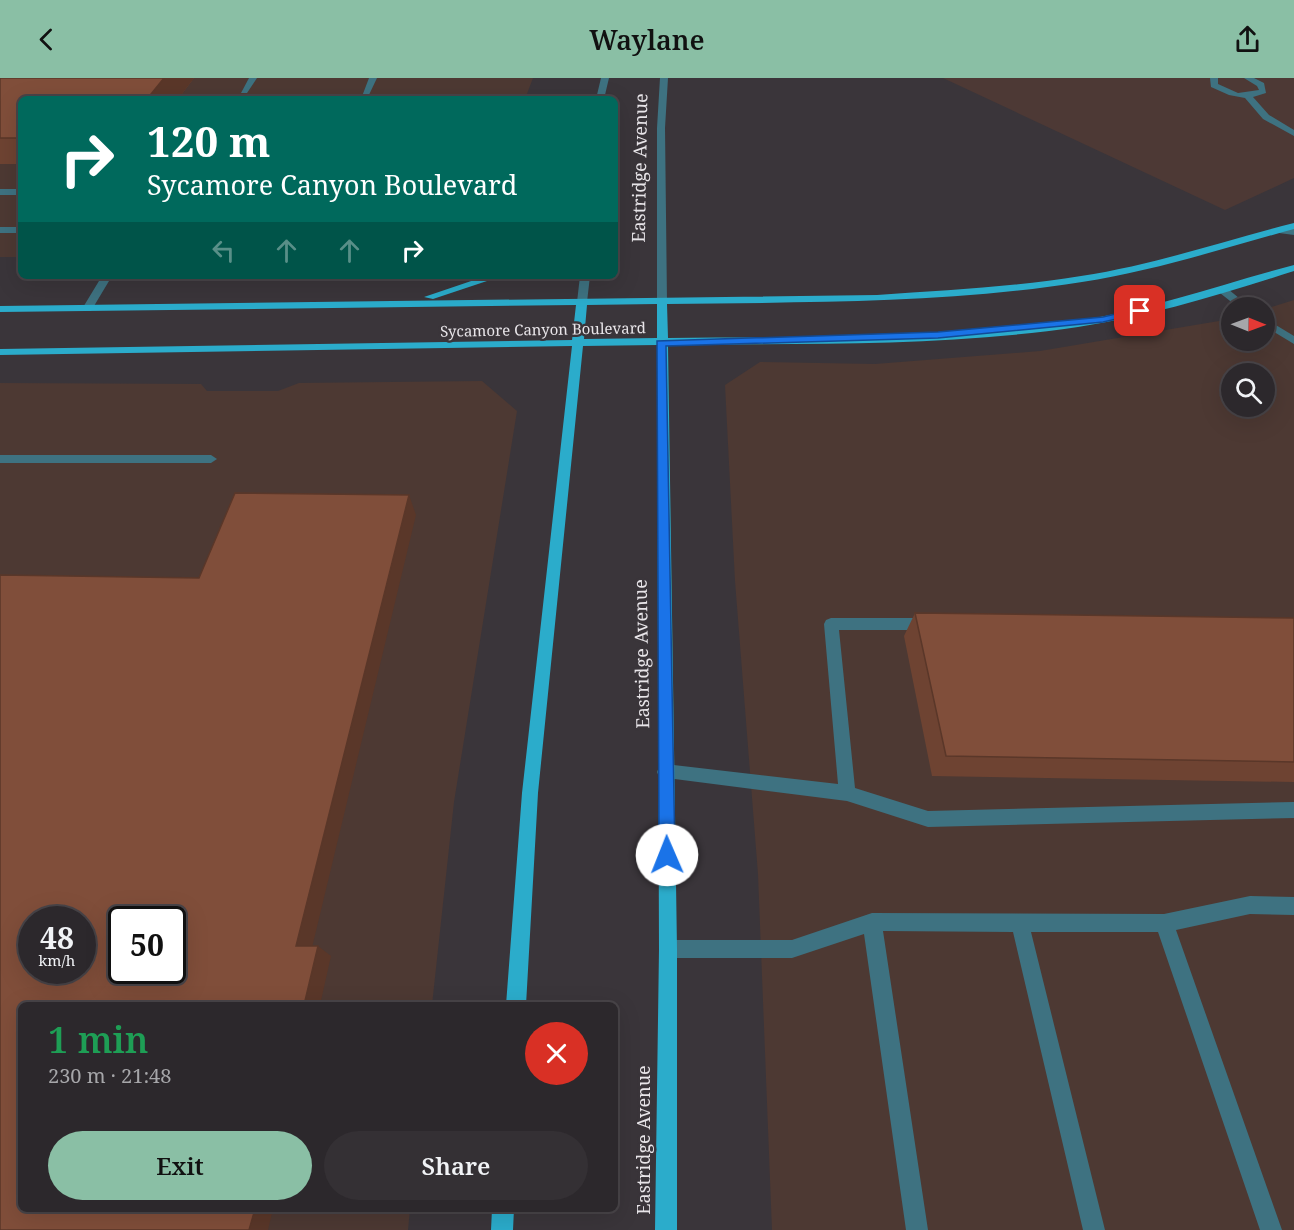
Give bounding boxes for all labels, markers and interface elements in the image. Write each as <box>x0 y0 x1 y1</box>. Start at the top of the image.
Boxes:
text: Waylane <box>589 21 705 58</box>
icon: back <box>30 23 63 56</box>
icon: share <box>1231 23 1264 56</box>
street label: Eastridge Avenue <box>626 93 652 243</box>
text: 120 m <box>147 112 271 169</box>
icon: right <box>48 120 126 198</box>
text: Sycamore Canyon Boulevard <box>147 166 517 203</box>
icon: left <box>207 234 240 267</box>
icon: ahead <box>270 234 303 267</box>
icon: ahead <box>333 234 366 267</box>
icon: right <box>396 234 429 267</box>
pin <box>1114 285 1165 336</box>
icon: arrive <box>1123 294 1156 327</box>
north arrow <box>1221 297 1275 351</box>
map controls <box>1221 297 1275 417</box>
street label: Sycamore Canyon Boulevard <box>440 317 646 341</box>
button: search <box>1221 363 1275 417</box>
street label: Eastridge Avenue <box>628 579 654 729</box>
position arrow <box>635 823 699 887</box>
speed limit sign: 50 <box>108 906 186 984</box>
text: 48 <box>40 917 74 958</box>
text: km/h <box>39 950 75 970</box>
text: 1 min <box>48 1015 149 1064</box>
button: close <box>525 1022 588 1085</box>
text: 230 m · 21:48 <box>48 1062 171 1089</box>
street label: Eastridge Avenue <box>631 1065 655 1215</box>
button: Exit <box>48 1131 312 1200</box>
button: Share <box>324 1131 588 1200</box>

